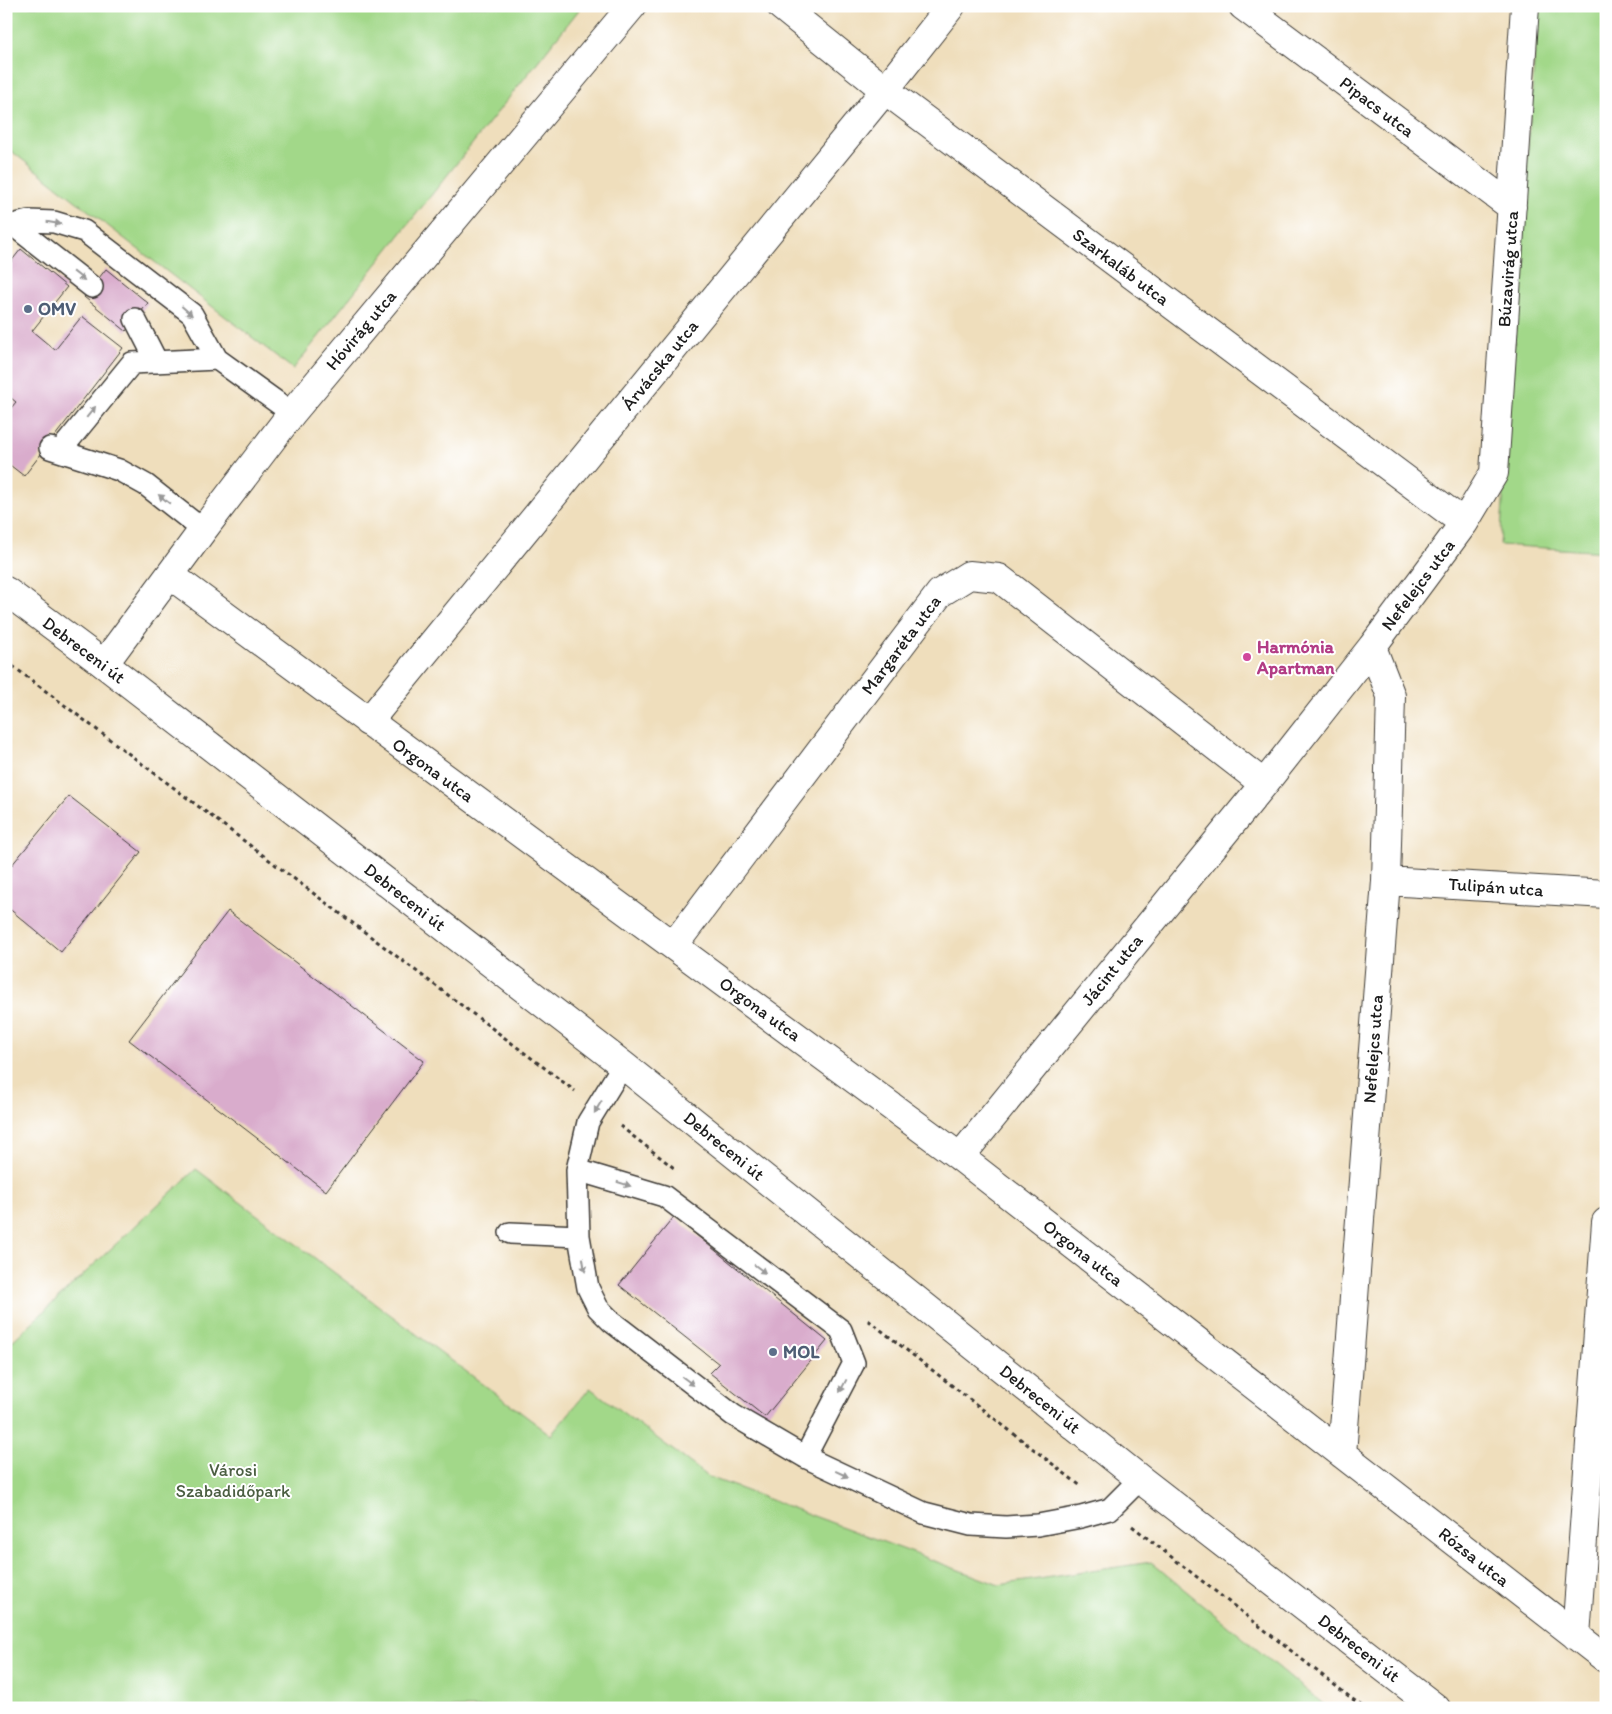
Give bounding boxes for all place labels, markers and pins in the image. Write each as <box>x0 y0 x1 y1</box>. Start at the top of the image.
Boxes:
place label: OMV <box>38 298 76 320</box>
marker: OMV <box>22 303 34 315</box>
place label: Harmónia Apartman <box>1256 636 1335 679</box>
marker: Harmónia Apartman <box>1241 651 1253 663</box>
place label: MOL <box>783 1341 820 1363</box>
marker: MOL <box>767 1346 779 1358</box>

